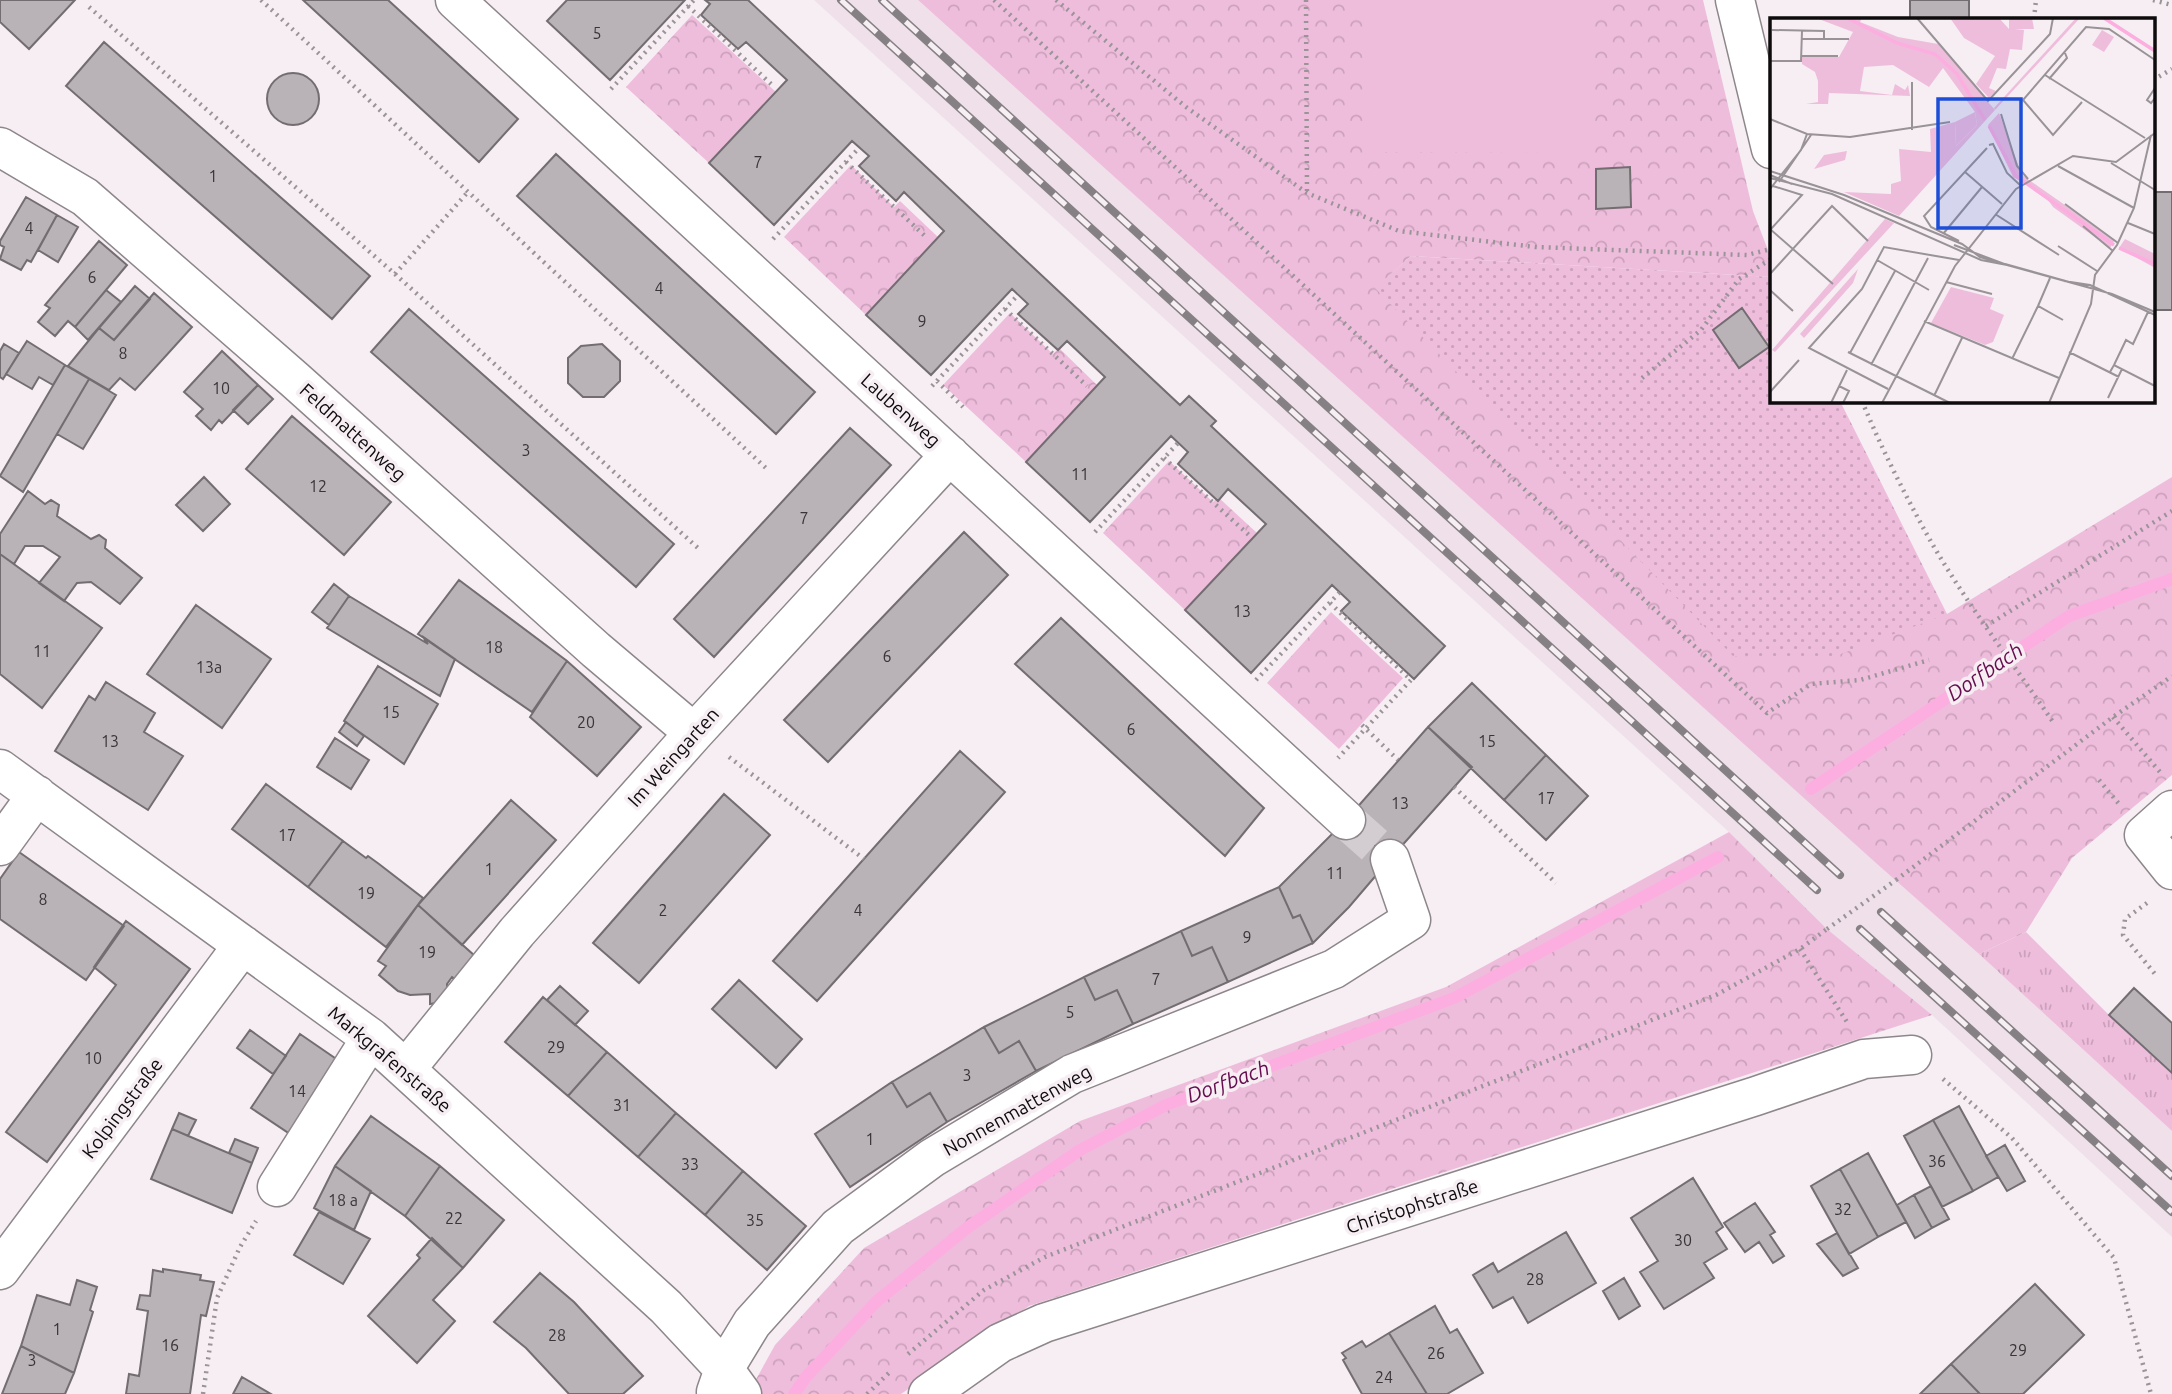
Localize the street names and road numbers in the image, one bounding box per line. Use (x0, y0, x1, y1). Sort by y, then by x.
street label: Laubenweg (857, 369, 945, 451)
street label: Feldmattenweg (295, 379, 411, 485)
street label: Im Weingarten (623, 703, 723, 811)
street label: Markgrafenstraße (324, 1001, 456, 1117)
street label: Kolpingstraße (77, 1054, 167, 1162)
street label: Nonnenmattenweg (939, 1060, 1095, 1160)
street label: Christophstraße (1343, 1174, 1481, 1238)

